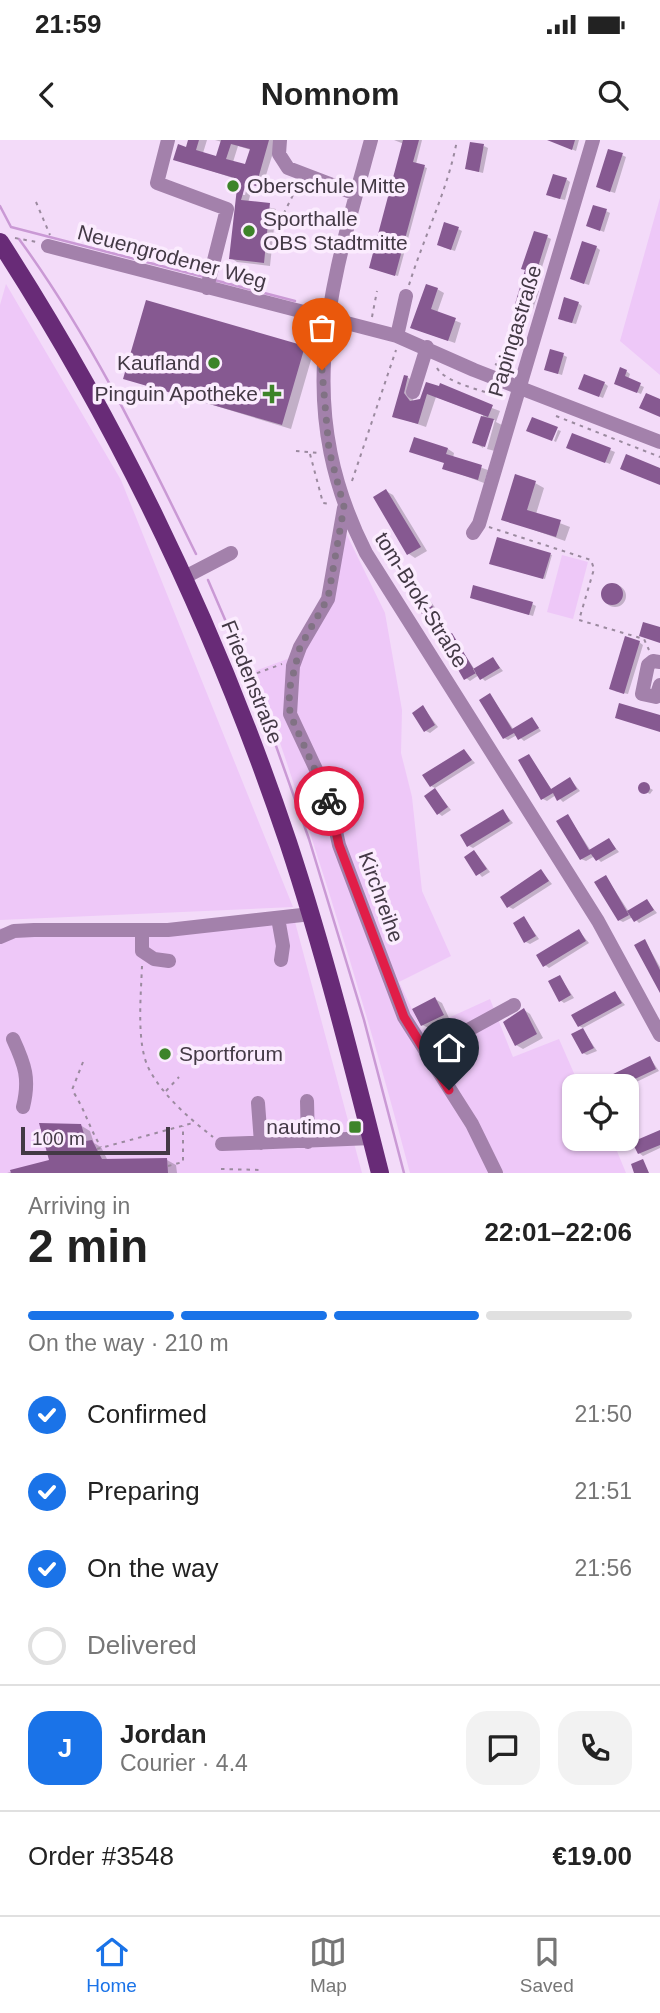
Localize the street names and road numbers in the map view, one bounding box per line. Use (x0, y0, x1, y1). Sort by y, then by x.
street label: Neuengrodener Weg (75, 220, 269, 293)
street label: Papingastraße (484, 262, 545, 400)
street label: tom-Brok-Straße (371, 528, 472, 672)
street label: Friedenstraße (217, 617, 288, 747)
street label: Kirchreihe (354, 848, 408, 945)

